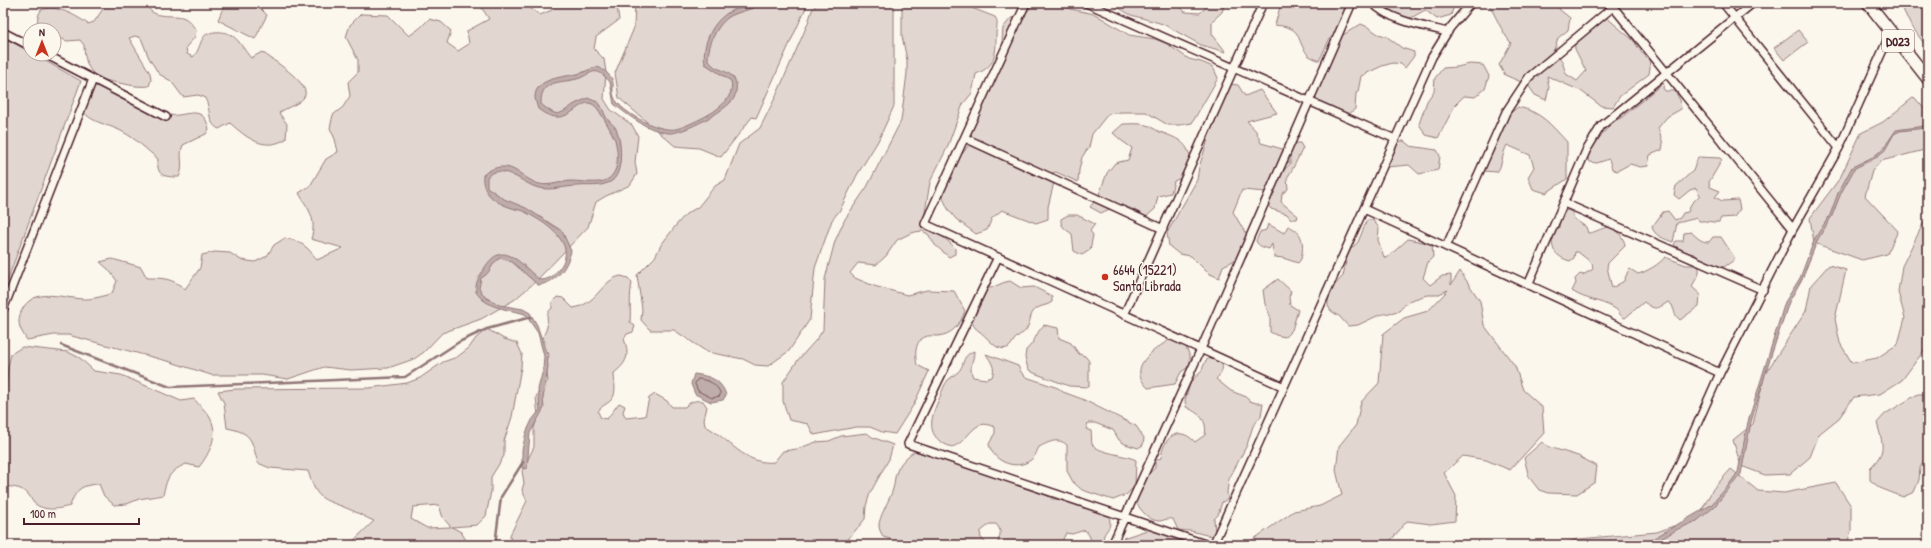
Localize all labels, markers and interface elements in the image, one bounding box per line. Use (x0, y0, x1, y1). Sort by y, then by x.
north arrow (22, 22, 62, 62)
text: N (39, 25, 45, 39)
road number: D023 (1882, 30, 1914, 52)
place label: 6644 (15221) Santa Librada (1113, 260, 1181, 295)
marker: 6644 (15221) Santa Librada (1100, 272, 1110, 282)
scale bar (24, 500, 139, 526)
text: 100 m (30, 505, 56, 522)

